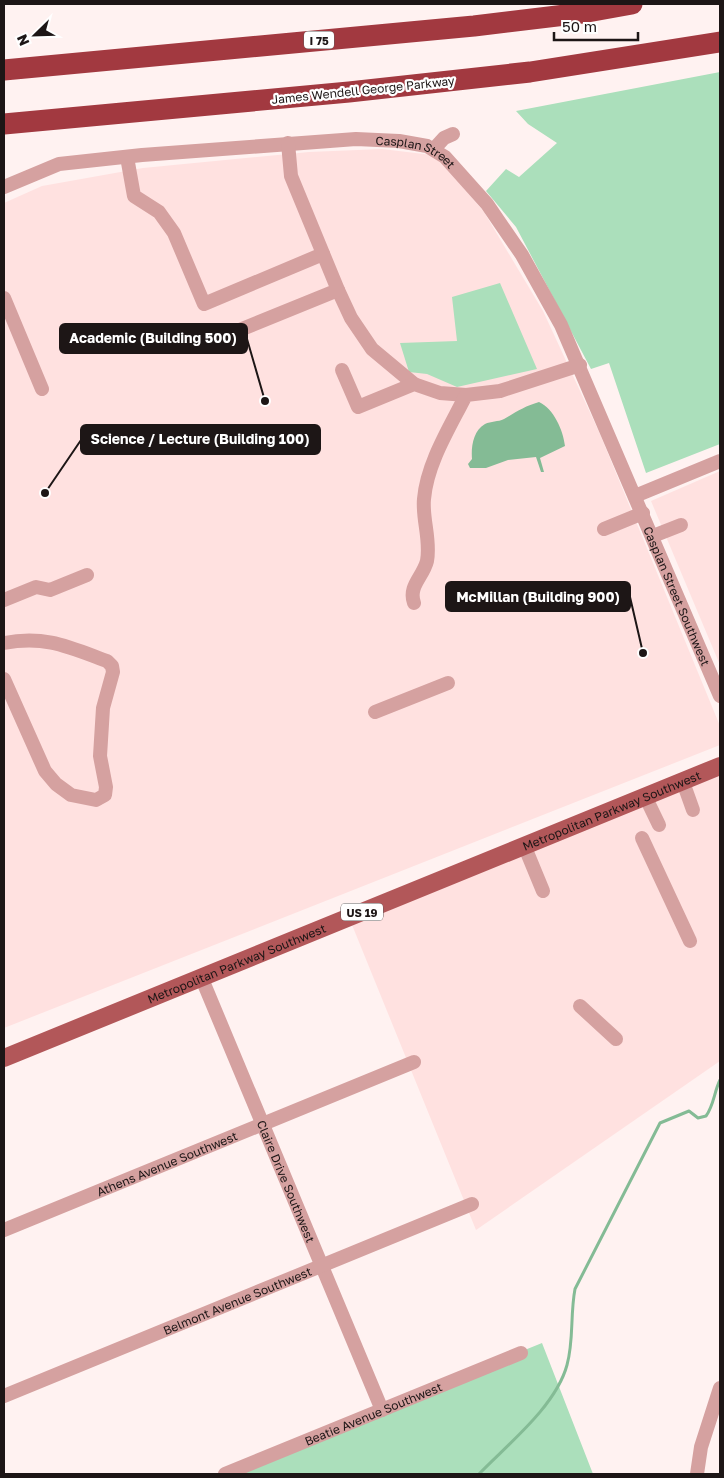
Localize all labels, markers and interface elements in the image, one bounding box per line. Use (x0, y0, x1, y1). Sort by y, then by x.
north arrow (10, 10, 60, 60)
scale bar (554, 10, 638, 42)
text: 50 m (562, 17, 597, 35)
text: N (13, 32, 32, 48)
road number: I 75 (304, 32, 334, 48)
street label: James Wendell George Parkway (271, 73, 456, 107)
street label: Casplan Street (375, 132, 459, 171)
callout: Academic (Building 500) (60, 324, 247, 353)
text: Academic (Building 500) (69, 329, 237, 346)
callout: Science / Lecture (Building 100) (81, 425, 320, 454)
text: Science / Lecture (Building 100) (91, 430, 310, 447)
street label: Casplan Street Southwest (641, 524, 714, 668)
callout: McMillan (Building 900) (446, 582, 630, 611)
text: McMillan (Building 900) (456, 588, 620, 605)
street label: Metropolitan Parkway Southwest (520, 767, 703, 853)
road number: US 19 (341, 904, 383, 920)
street label: Metropolitan Parkway Southwest (145, 920, 328, 1006)
street label: Claire Drive Southwest (254, 1118, 319, 1245)
street label: Athens Avenue Southwest (94, 1128, 240, 1199)
street label: Belmont Avenue Southwest (161, 1263, 314, 1338)
street label: Beatie Avenue Southwest (302, 1379, 444, 1448)

